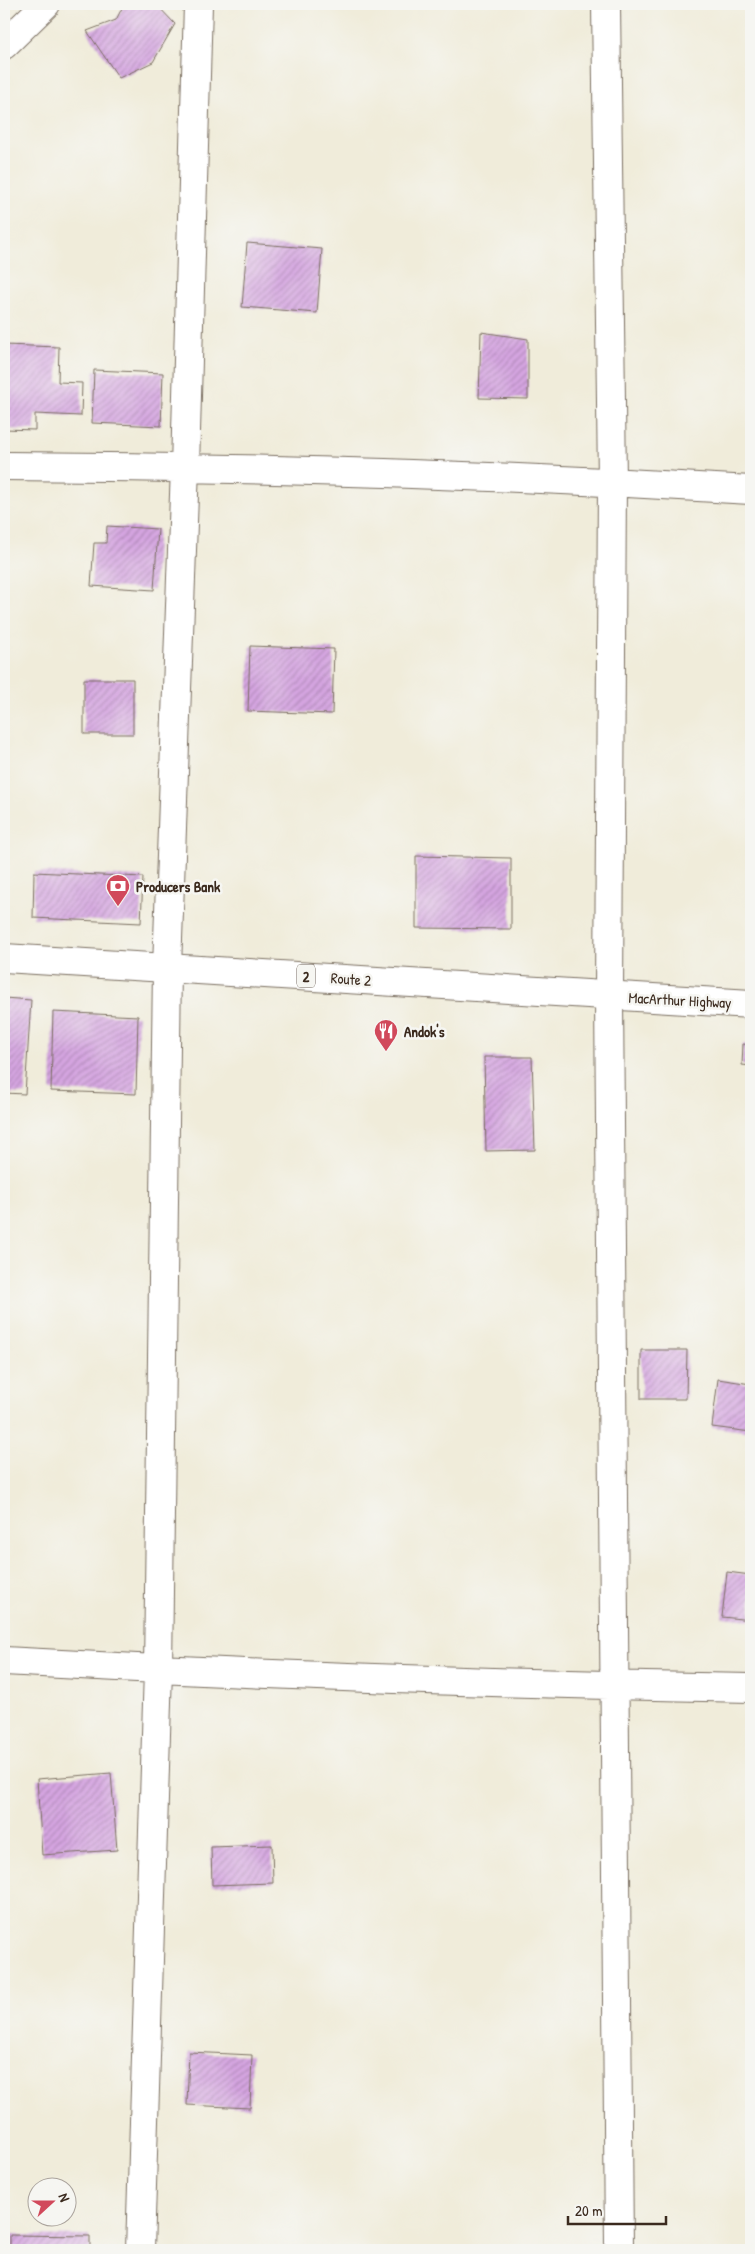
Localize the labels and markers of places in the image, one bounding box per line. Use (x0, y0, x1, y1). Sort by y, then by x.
bank icon: Producers Bank (105, 873, 131, 907)
place label: Producers Bank (136, 876, 221, 897)
restaurant icon: Andok's (373, 1018, 399, 1052)
place label: Andok's (404, 1021, 445, 1042)

